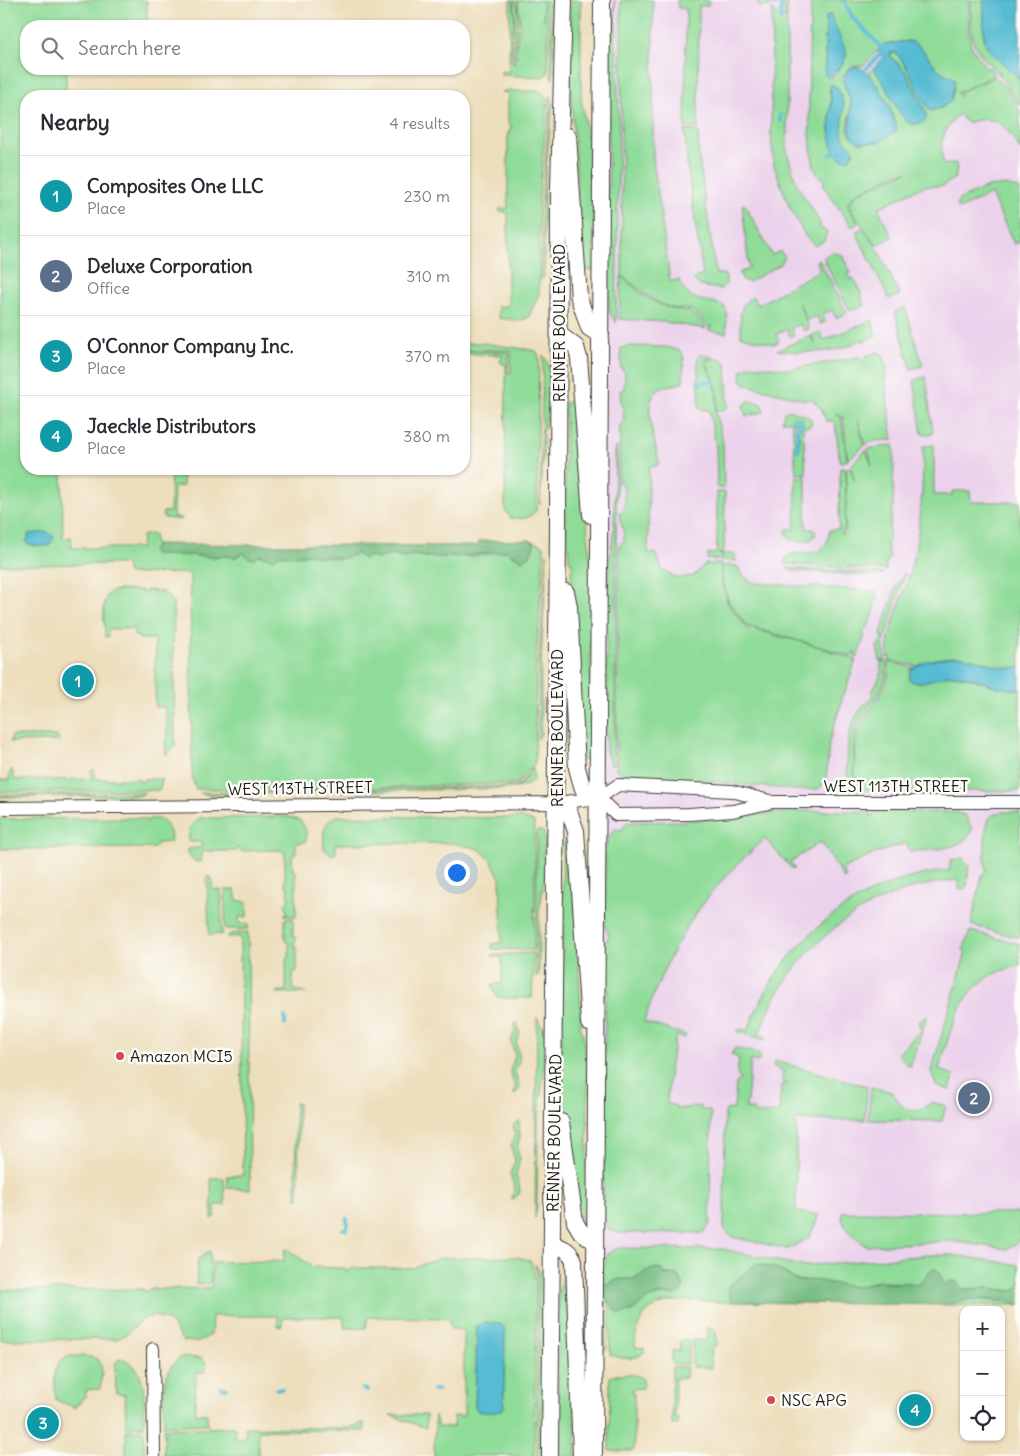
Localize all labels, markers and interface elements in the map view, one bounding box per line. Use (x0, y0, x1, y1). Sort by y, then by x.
search box (20, 20, 470, 75)
icon: search (38, 34, 66, 62)
text: Search here (78, 36, 181, 60)
text: Nearby (40, 109, 110, 136)
text: 4 results (389, 113, 450, 133)
text: Composites One LLC (87, 174, 264, 198)
text: 1 (53, 186, 59, 206)
text: 230 m (404, 186, 450, 206)
text: Place (87, 198, 126, 218)
street label: RENNER BOULEVARD (549, 244, 569, 402)
text: Deluxe Corporation (87, 254, 253, 278)
text: 2 (52, 266, 60, 286)
text: 310 m (406, 266, 450, 286)
text: Office (87, 278, 130, 298)
text: O'Connor Company Inc. (87, 334, 294, 358)
text: 3 (51, 346, 61, 366)
text: 370 m (405, 346, 450, 366)
text: Place (87, 358, 126, 378)
text: Jaeckle Distributors (87, 414, 256, 438)
text: 4 (51, 426, 61, 446)
text: 380 m (403, 426, 450, 446)
text: Place (87, 438, 126, 458)
street label: RENNER BOULEVARD (547, 649, 567, 807)
pin: 1 (62, 662, 94, 700)
street label: WEST 113TH STREET (824, 776, 968, 796)
street label: WEST 113TH STREET (227, 777, 373, 799)
your location (444, 860, 470, 886)
place label: Amazon MCI5 (130, 1046, 233, 1066)
marker: Amazon MCI5 (114, 1050, 126, 1062)
street label: RENNER BOULEVARD (543, 1054, 565, 1212)
pin: 2 (958, 1079, 990, 1117)
map controls (960, 1306, 1005, 1441)
button: + (960, 1306, 1005, 1351)
button: − (960, 1351, 1005, 1396)
place label: NSC APG (781, 1390, 847, 1410)
pin: 4 (899, 1391, 931, 1429)
marker: NSC APG (765, 1394, 777, 1406)
button: locate (960, 1396, 1005, 1441)
pin: 3 (27, 1404, 59, 1442)

